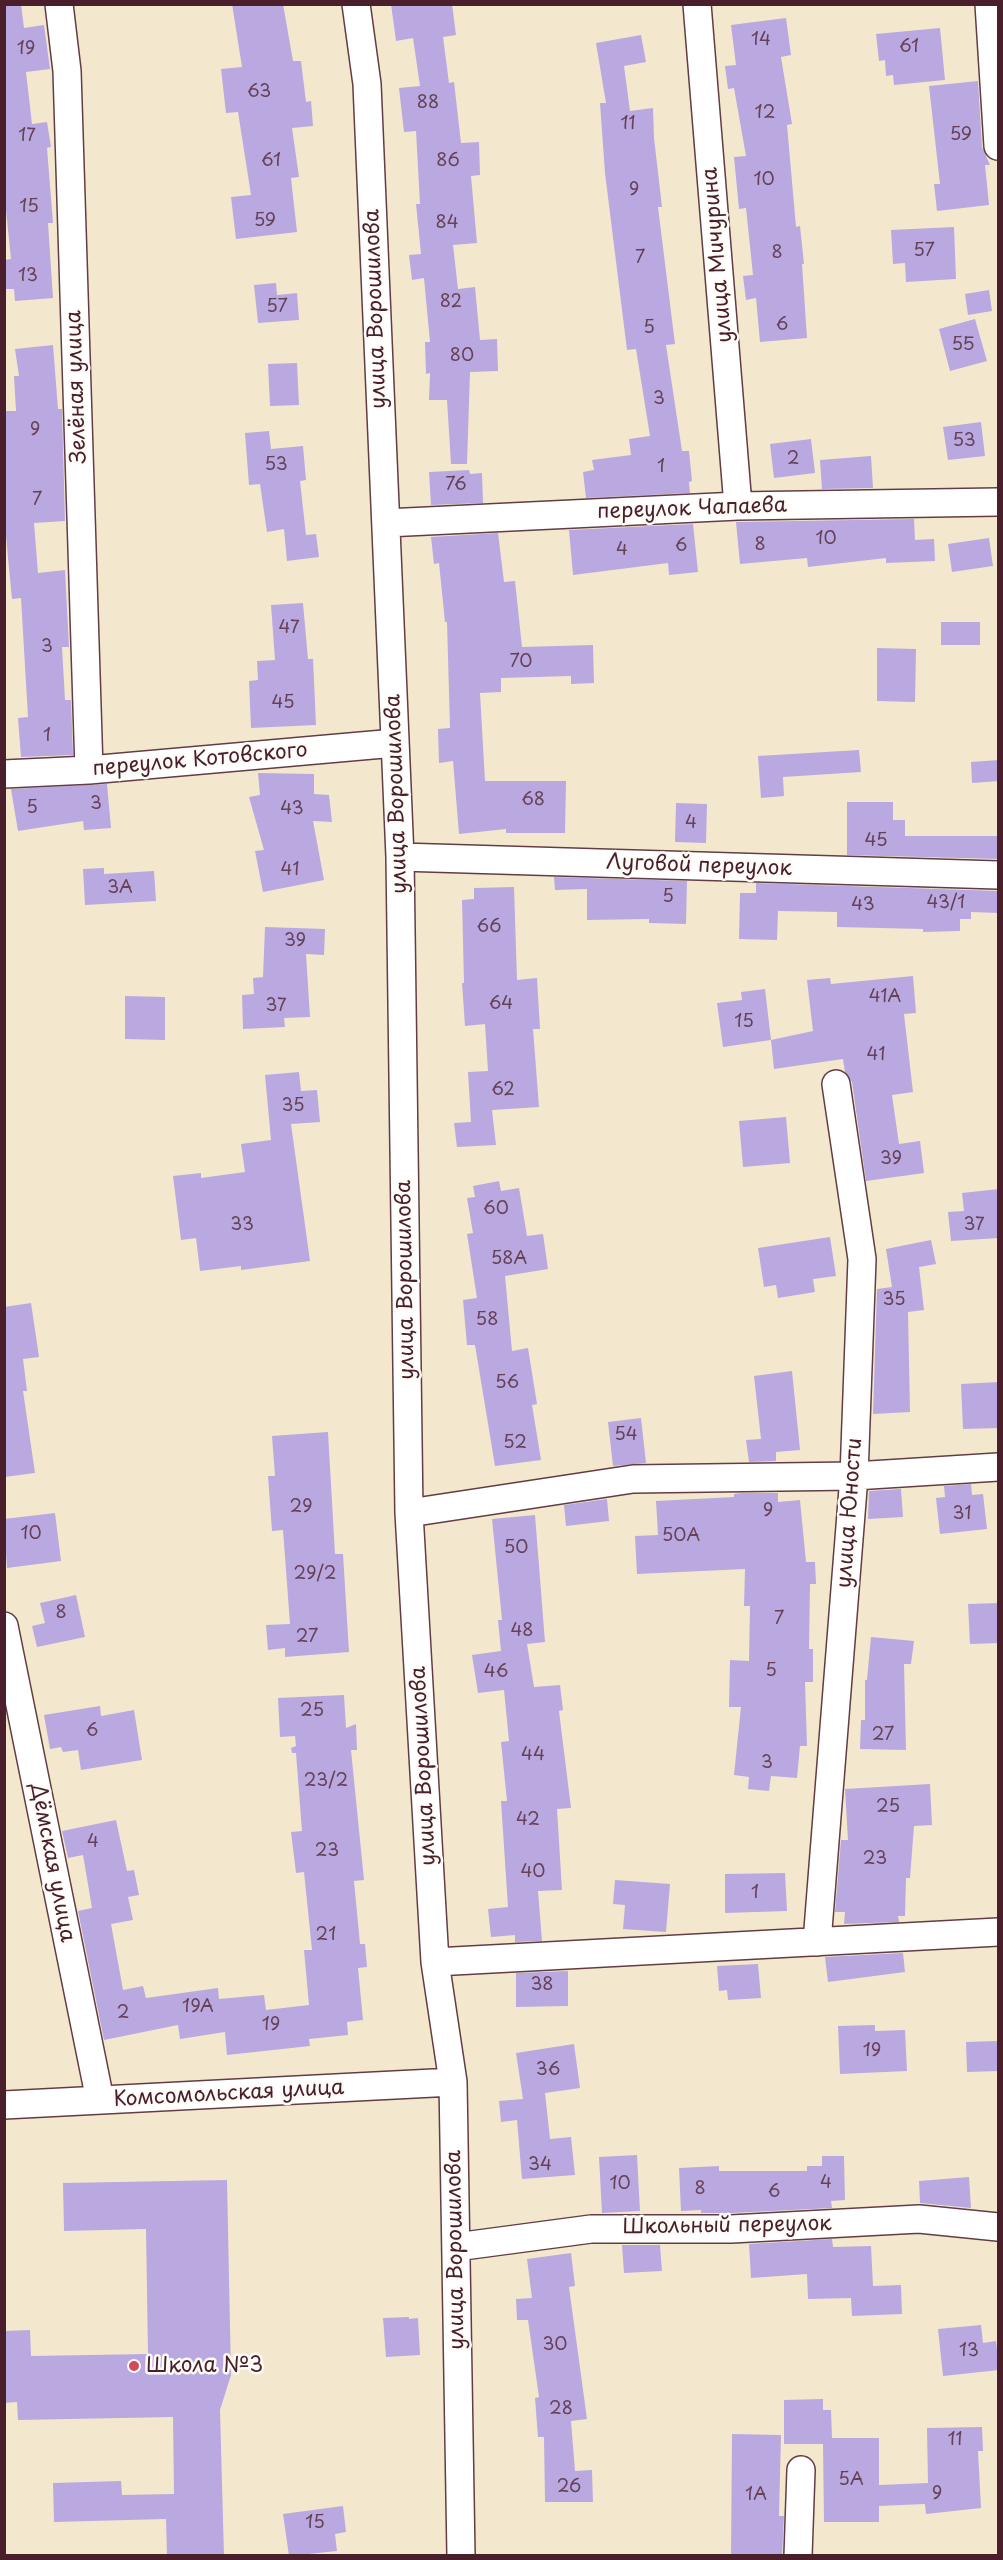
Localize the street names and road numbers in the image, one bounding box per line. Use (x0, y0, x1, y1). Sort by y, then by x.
street label: улица Мичурина (698, 166, 738, 344)
street label: улица Ворошилова (360, 209, 392, 409)
street label: Зелёная улица (62, 310, 92, 464)
street label: переулок Чапаева (597, 493, 787, 525)
street label: улица Ворошилова (381, 694, 413, 894)
street label: переулок Котовского (91, 738, 309, 782)
street label: Луговой переулок (606, 850, 792, 882)
street label: улица Ворошилова (392, 1180, 420, 1380)
street label: улица Юности (832, 1437, 868, 1589)
street label: улица Ворошилова (406, 1665, 442, 1867)
street label: Дёмская улица (24, 1782, 80, 1944)
street label: Комсомольская улица (113, 2075, 345, 2113)
street label: улица Ворошилова (442, 2150, 470, 2350)
street label: Школьный переулок (622, 2212, 832, 2240)

